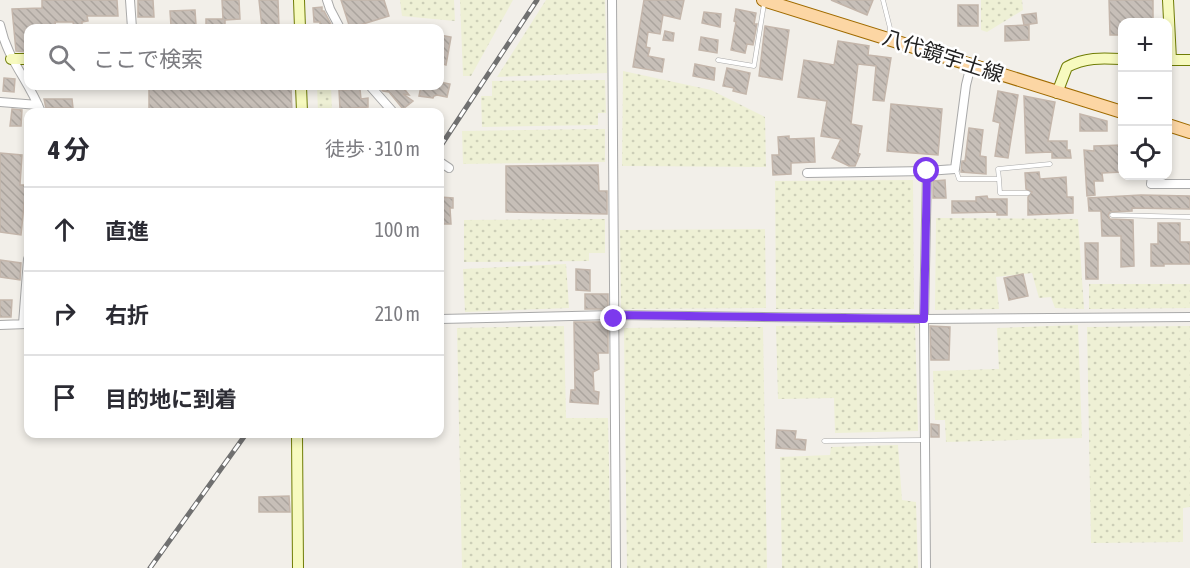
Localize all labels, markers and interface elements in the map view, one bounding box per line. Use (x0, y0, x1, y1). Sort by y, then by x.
map controls (1118, 18, 1172, 180)
button: + (1118, 18, 1172, 72)
search box (24, 24, 444, 90)
street label: 八代鏡宇土線 (880, 24, 1007, 86)
icon: search (45, 41, 78, 74)
text: ここで検索 (93, 46, 203, 72)
button: − (1118, 72, 1172, 126)
button: locate (1118, 126, 1172, 180)
text: 4 分 (48, 135, 90, 165)
text: 徒歩 · 310 m (325, 137, 420, 160)
route start (913, 157, 939, 183)
icon: ahead (48, 213, 81, 246)
text: 直進 (105, 218, 149, 244)
text: 100 m (375, 218, 420, 241)
icon: right (48, 297, 81, 330)
text: 右折 (105, 302, 149, 328)
text: 210 m (375, 302, 420, 325)
route end (600, 305, 626, 331)
icon: arrive (48, 381, 81, 414)
text: 目的地に到着 (105, 386, 237, 412)

